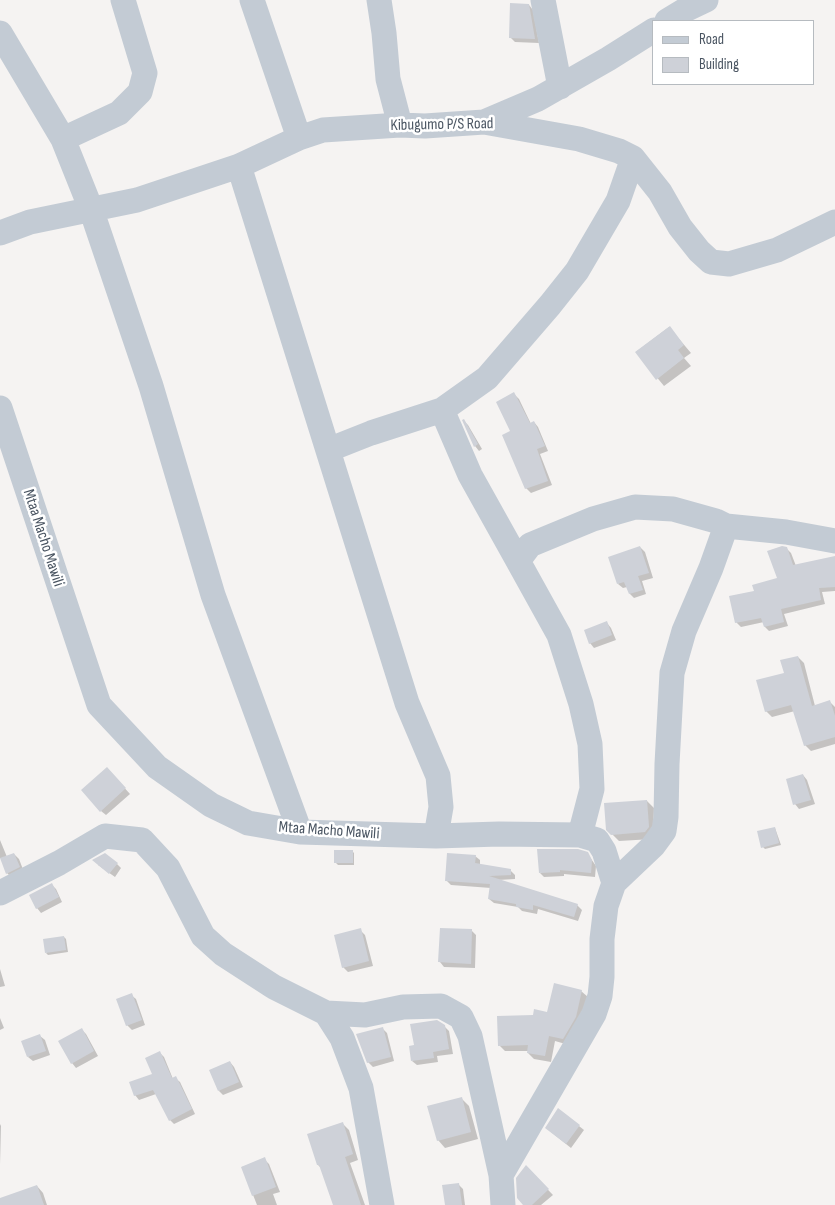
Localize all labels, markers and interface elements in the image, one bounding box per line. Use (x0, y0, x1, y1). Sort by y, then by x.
legend (652, 20, 815, 85)
text: Road (699, 30, 724, 49)
text: Building (699, 55, 739, 74)
street label: Kibugumo P/S Road (390, 115, 494, 135)
street label: Mtaa Macho Mawili (18, 487, 68, 589)
street label: Mtaa Macho Mawili (278, 818, 380, 844)

